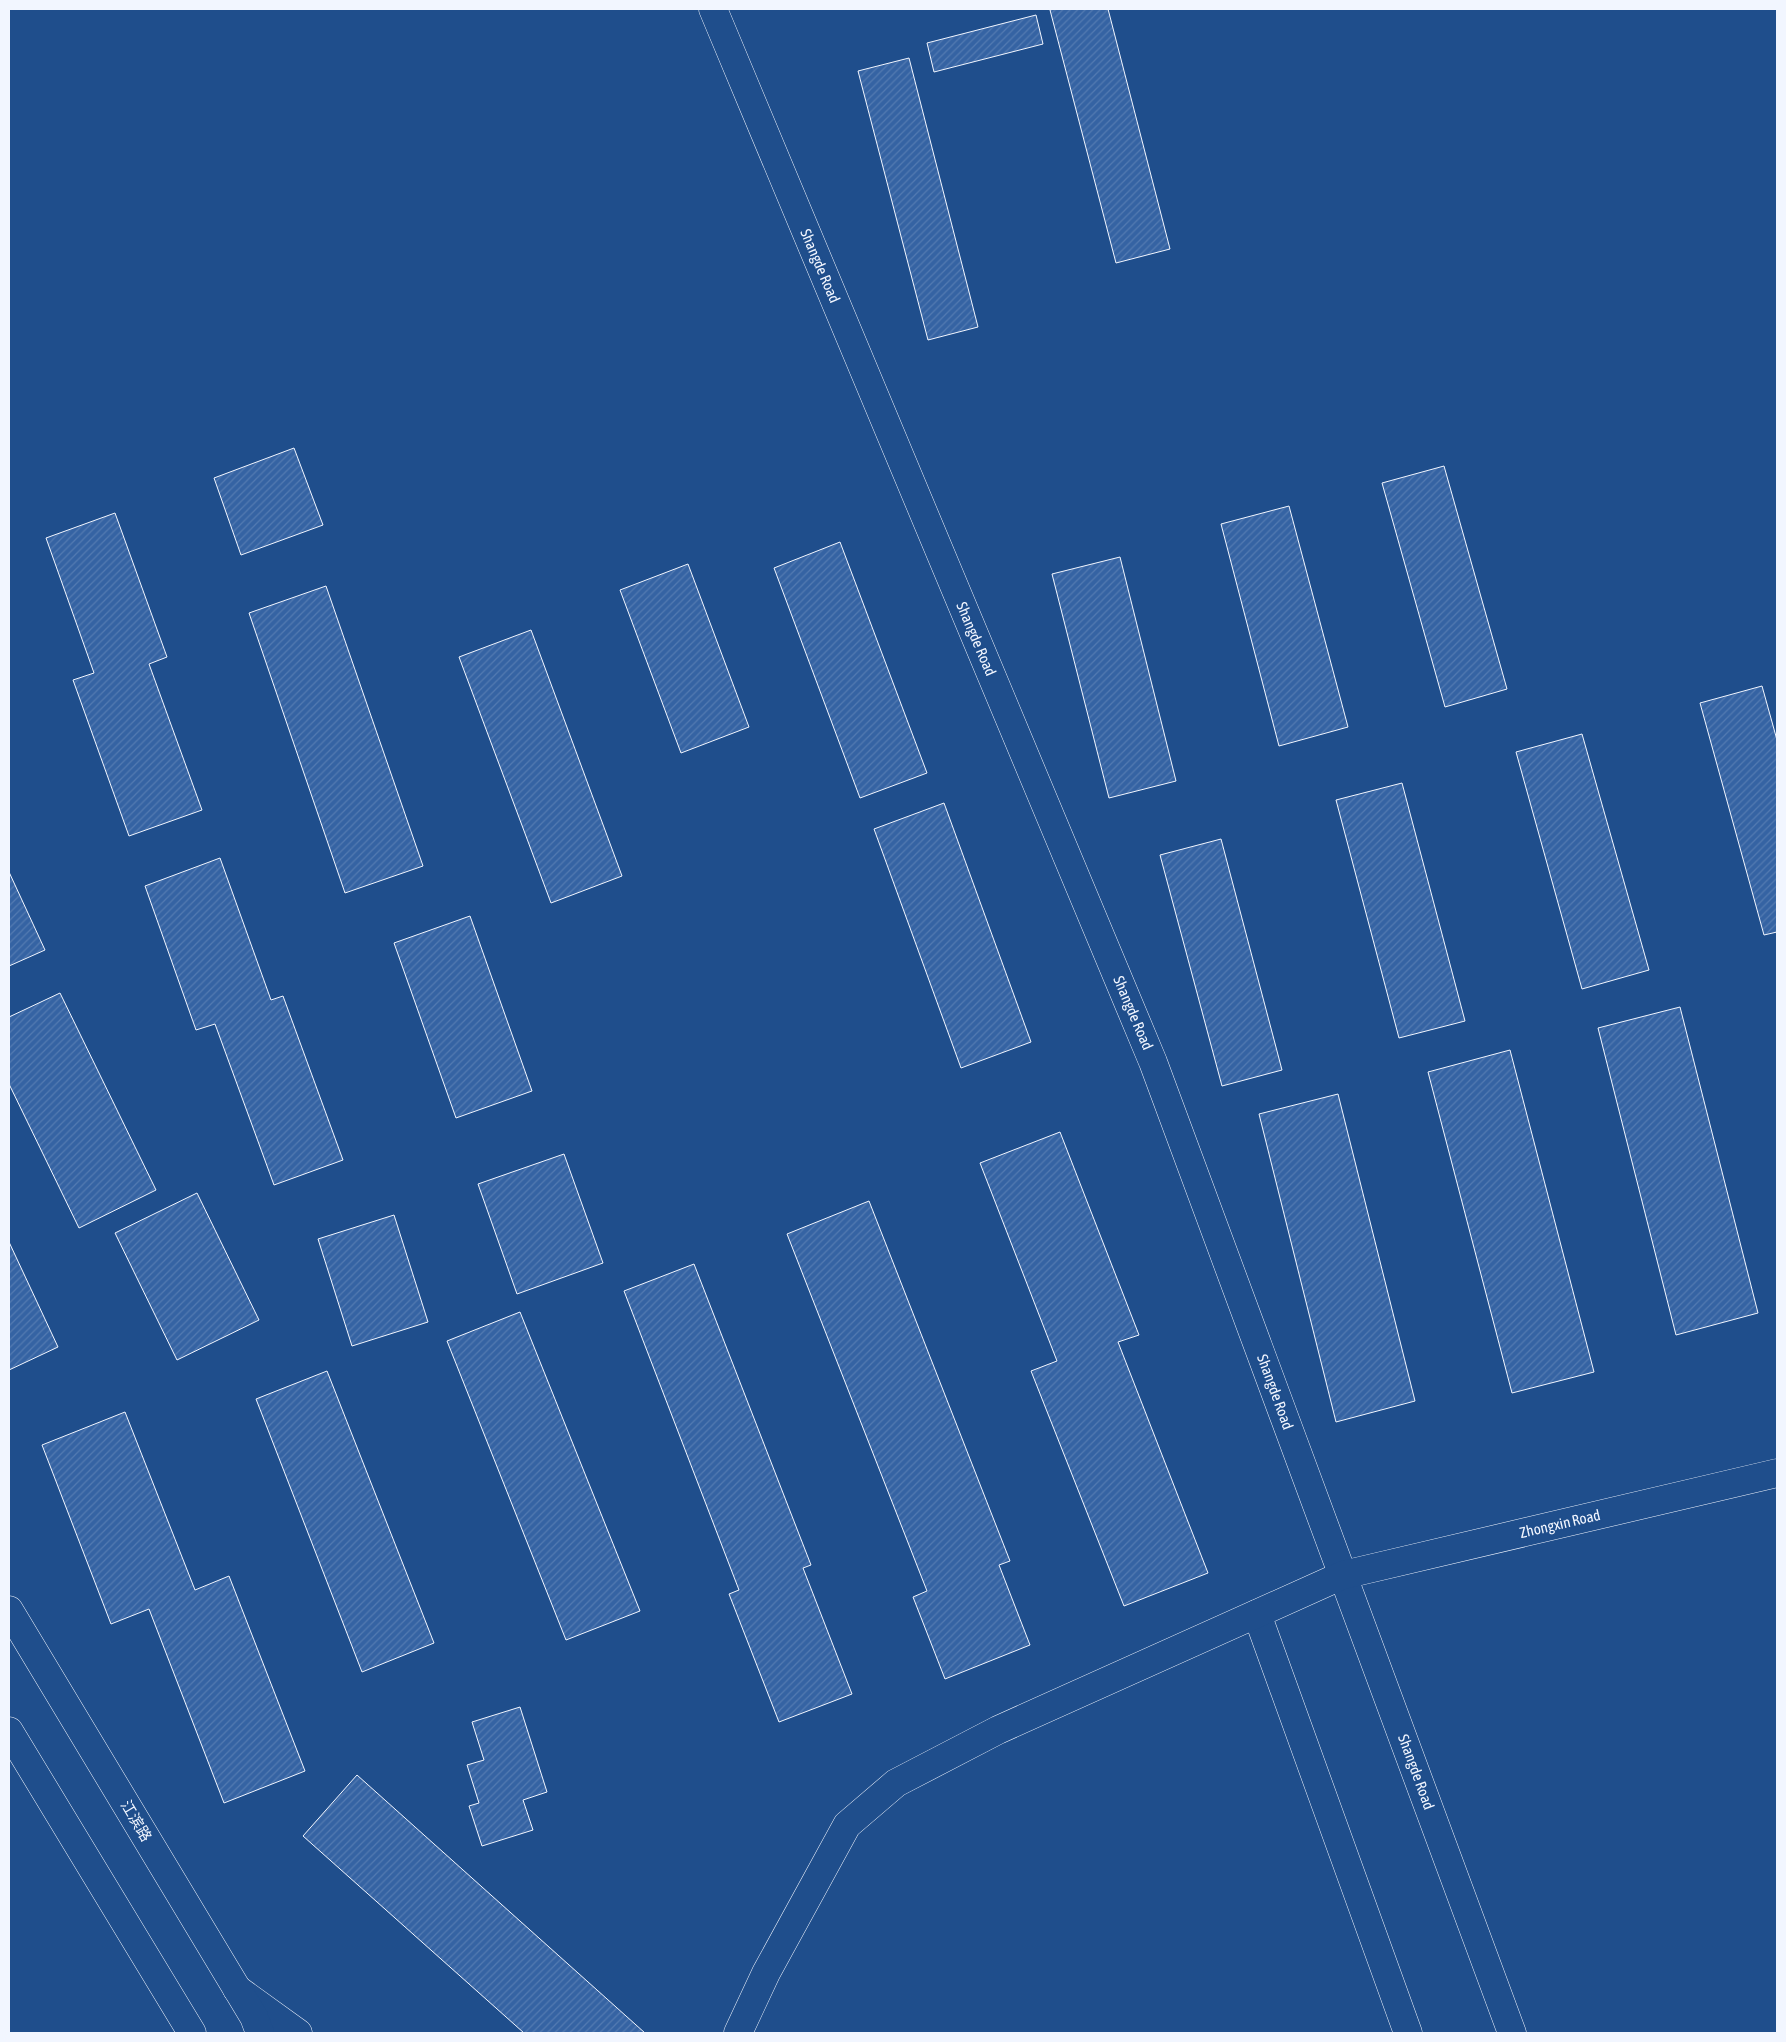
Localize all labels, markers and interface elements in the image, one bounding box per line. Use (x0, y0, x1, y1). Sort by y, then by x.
street label: Shangde Road (797, 226, 844, 305)
street label: Shangde Road (953, 599, 1000, 678)
street label: Shangde Road (1110, 973, 1157, 1052)
street label: Shangde Road (1254, 1352, 1297, 1432)
street label: Zhongxin Road (1518, 1506, 1602, 1541)
street label: Shangde Road (1395, 1732, 1438, 1812)
street label: 江滨路 (118, 1797, 155, 1844)

